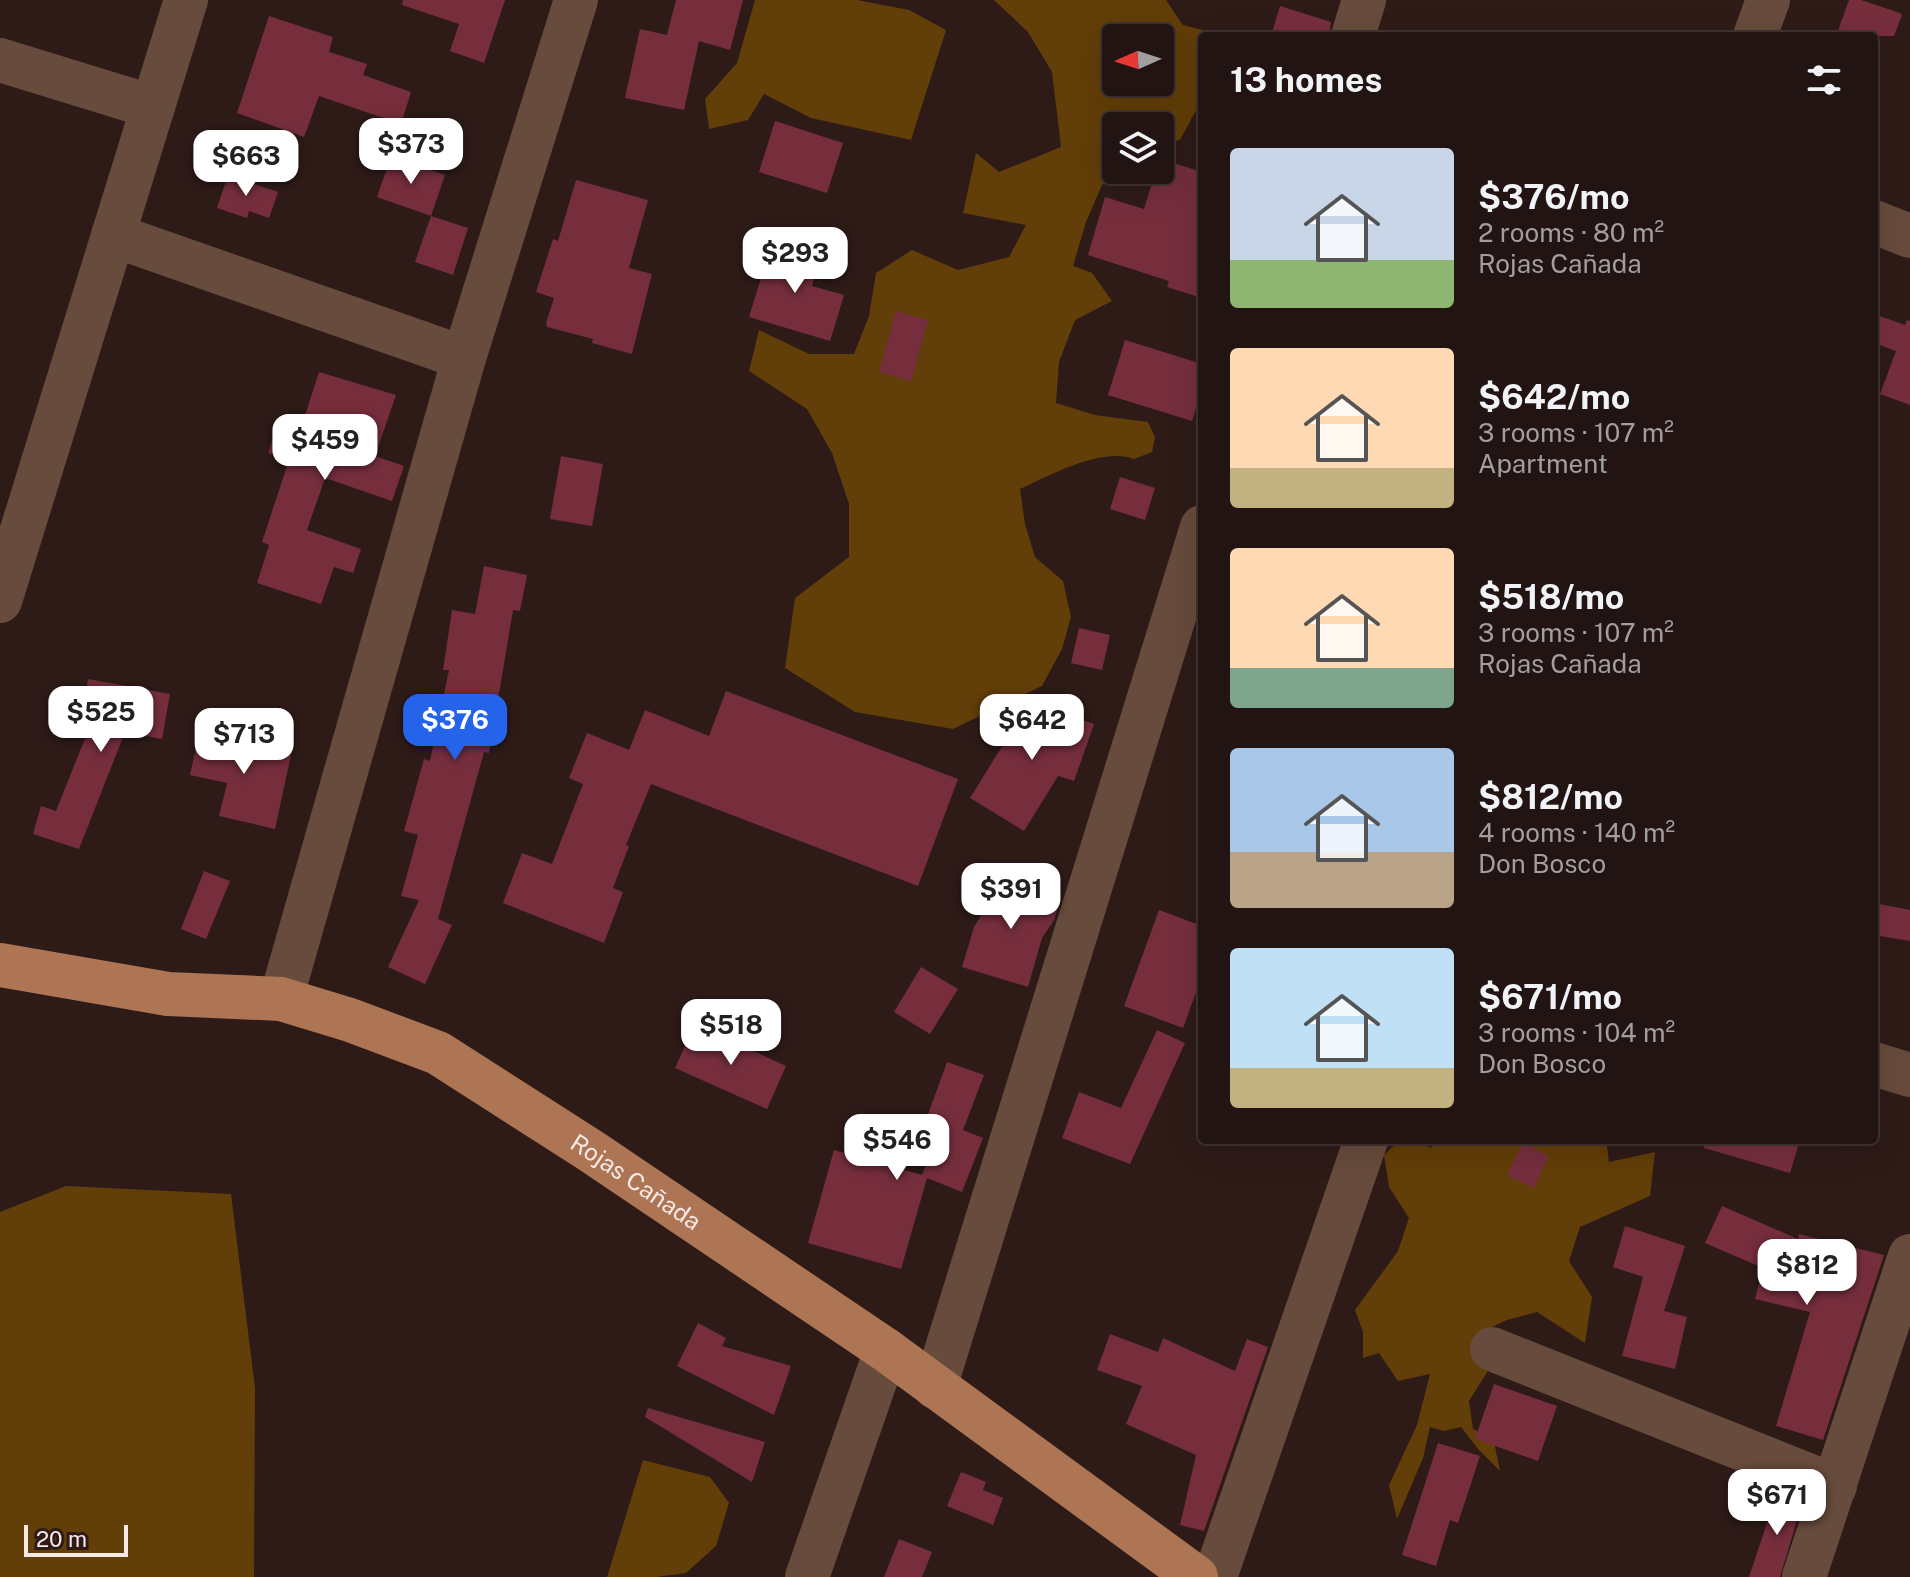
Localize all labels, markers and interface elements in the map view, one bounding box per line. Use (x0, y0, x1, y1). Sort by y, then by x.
north arrow (1102, 24, 1174, 96)
map controls (1102, 24, 1174, 184)
icon: filters (1802, 58, 1846, 102)
text: 13 homes (1230, 60, 1382, 100)
button: layers (1102, 112, 1174, 184)
pin: $373 (364, 118, 458, 186)
text: $373 (377, 128, 445, 159)
pin: $663 (199, 130, 293, 198)
text: $663 (211, 140, 281, 171)
text: $376/mo (1478, 177, 1630, 217)
icon: home (1294, 180, 1390, 276)
text: 2 rooms · 80 m² (1478, 217, 1664, 248)
pin: $293 (748, 227, 842, 295)
text: $293 (761, 237, 829, 268)
text: Rojas Cañada (1478, 248, 1642, 279)
text: $642/mo (1478, 377, 1630, 417)
icon: home (1294, 380, 1390, 476)
pin: $459 (278, 414, 372, 482)
text: 3 rooms · 107 m² (1478, 417, 1674, 448)
text: $459 (290, 424, 360, 455)
text: Apartment (1478, 448, 1608, 479)
text: $518/mo (1478, 577, 1624, 617)
icon: home (1294, 580, 1390, 676)
text: 3 rooms · 107 m² (1478, 617, 1674, 648)
text: Rojas Cañada (1478, 648, 1642, 679)
pin: $525 (54, 686, 148, 754)
pin: $376 (408, 694, 502, 762)
pin: $642 (985, 694, 1079, 762)
text: $525 (66, 696, 136, 727)
text: $376 (421, 704, 489, 735)
text: $642 (998, 704, 1066, 735)
pin: $713 (197, 708, 291, 776)
text: $713 (213, 718, 275, 749)
text: $812/mo (1478, 777, 1623, 817)
icon: home (1294, 780, 1390, 876)
text: 4 rooms · 140 m² (1478, 817, 1675, 848)
text: Don Bosco (1478, 848, 1606, 879)
pin: $391 (964, 863, 1058, 931)
text: $391 (979, 873, 1043, 904)
text: $671/mo (1478, 977, 1622, 1017)
icon: home (1294, 980, 1390, 1076)
pin: $518 (684, 999, 778, 1067)
text: $518 (699, 1009, 763, 1040)
text: 3 rooms · 104 m² (1478, 1017, 1675, 1048)
text: Don Bosco (1478, 1048, 1606, 1079)
pin: $546 (850, 1114, 944, 1182)
text: $546 (862, 1124, 932, 1155)
street label: Rojas Cañada (566, 1128, 707, 1235)
pin: $812 (1760, 1239, 1854, 1307)
text: $812 (1776, 1249, 1838, 1280)
pin: $671 (1730, 1469, 1824, 1537)
text: $671 (1746, 1479, 1808, 1510)
scale bar (24, 1521, 128, 1557)
text: 20 m (36, 1526, 87, 1552)

